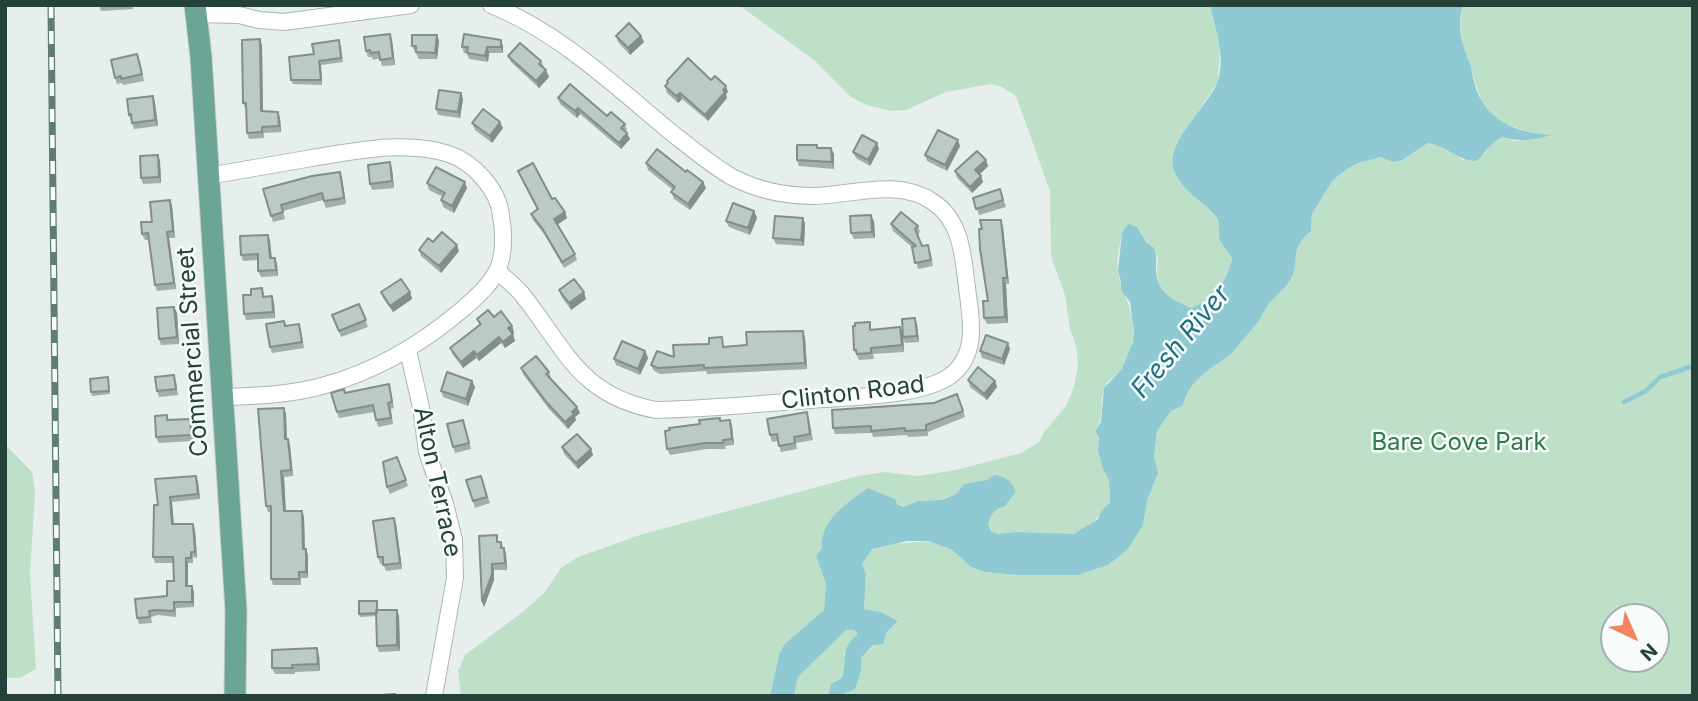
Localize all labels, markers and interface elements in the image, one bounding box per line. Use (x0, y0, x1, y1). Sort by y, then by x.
street label: Commercial Street (171, 246, 215, 458)
water label: Fresh River (1125, 279, 1237, 405)
street label: Clinton Road (780, 370, 926, 416)
street label: Alton Terrace (407, 404, 467, 560)
park label: Bare Cove Park (1371, 429, 1547, 457)
north arrow (1600, 603, 1670, 673)
text: N (1635, 639, 1662, 665)

